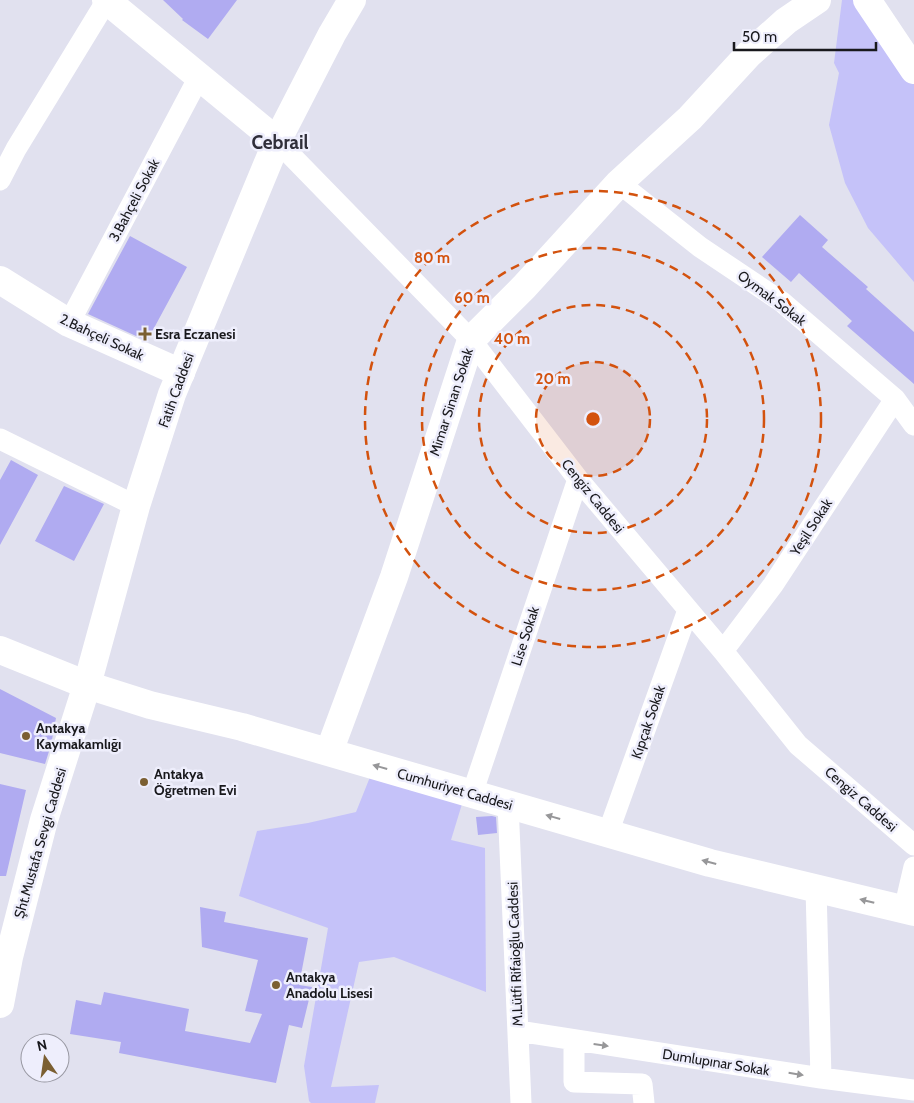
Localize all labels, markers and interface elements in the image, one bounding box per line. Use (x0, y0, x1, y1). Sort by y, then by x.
scale bar (734, 20, 876, 52)
text: 50 m (742, 28, 777, 46)
district label: Cebrail (251, 131, 309, 154)
street label: 3.Bahçeli Sokak (105, 155, 164, 244)
text: 80 m (414, 249, 450, 267)
street label: Oymak Sokak (734, 266, 810, 330)
text: 60 m (454, 289, 490, 307)
street label: 2.Bahçeli Sokak (57, 310, 148, 365)
place label: Esra Eczanesi (155, 325, 236, 343)
marker: Esra Eczanesi (139, 328, 151, 340)
text: 40 m (494, 330, 530, 348)
street label: Mimar Sinan Sokak (425, 345, 477, 458)
street label: Fatih Caddesi (154, 350, 198, 430)
text: 20 m (536, 370, 570, 388)
centre of rings (584, 410, 602, 428)
street label: Cengiz Caddesi (558, 455, 628, 537)
street label: Yeşil Sokak (785, 495, 836, 560)
street label: Lise Sokak (507, 603, 543, 668)
street label: Kıpçak Sokak (627, 682, 669, 761)
place label: Antakya Kaymakamlığı (36, 719, 121, 753)
marker: Antakya Kaymakamlığı (20, 730, 32, 742)
one-way arrow (372, 763, 387, 771)
street label: Cengiz Caddesi (821, 763, 901, 835)
street label: Cumhuriyet Caddesi (395, 764, 515, 814)
place label: Antakya Öğretmen Evi (154, 765, 237, 799)
street label: Şht.Mustafa Sevgi Caddesi (10, 766, 70, 920)
marker: Antakya Öğretmen Evi (138, 776, 150, 788)
one-way arrow (545, 813, 560, 821)
one-way arrow (701, 858, 716, 866)
street label: M.Lütfi Rifaioğlu Caddesi (503, 881, 527, 1027)
one-way arrow (859, 897, 874, 905)
place label: Antakya Anadolu Lisesi (286, 968, 373, 1002)
marker: Antakya Anadolu Lisesi (270, 979, 282, 991)
north arrow (20, 1033, 70, 1083)
text: N (35, 1035, 49, 1055)
one-way arrow (593, 1041, 609, 1049)
street label: Dumlupınar Sokak (661, 1045, 772, 1079)
one-way arrow (788, 1070, 804, 1078)

